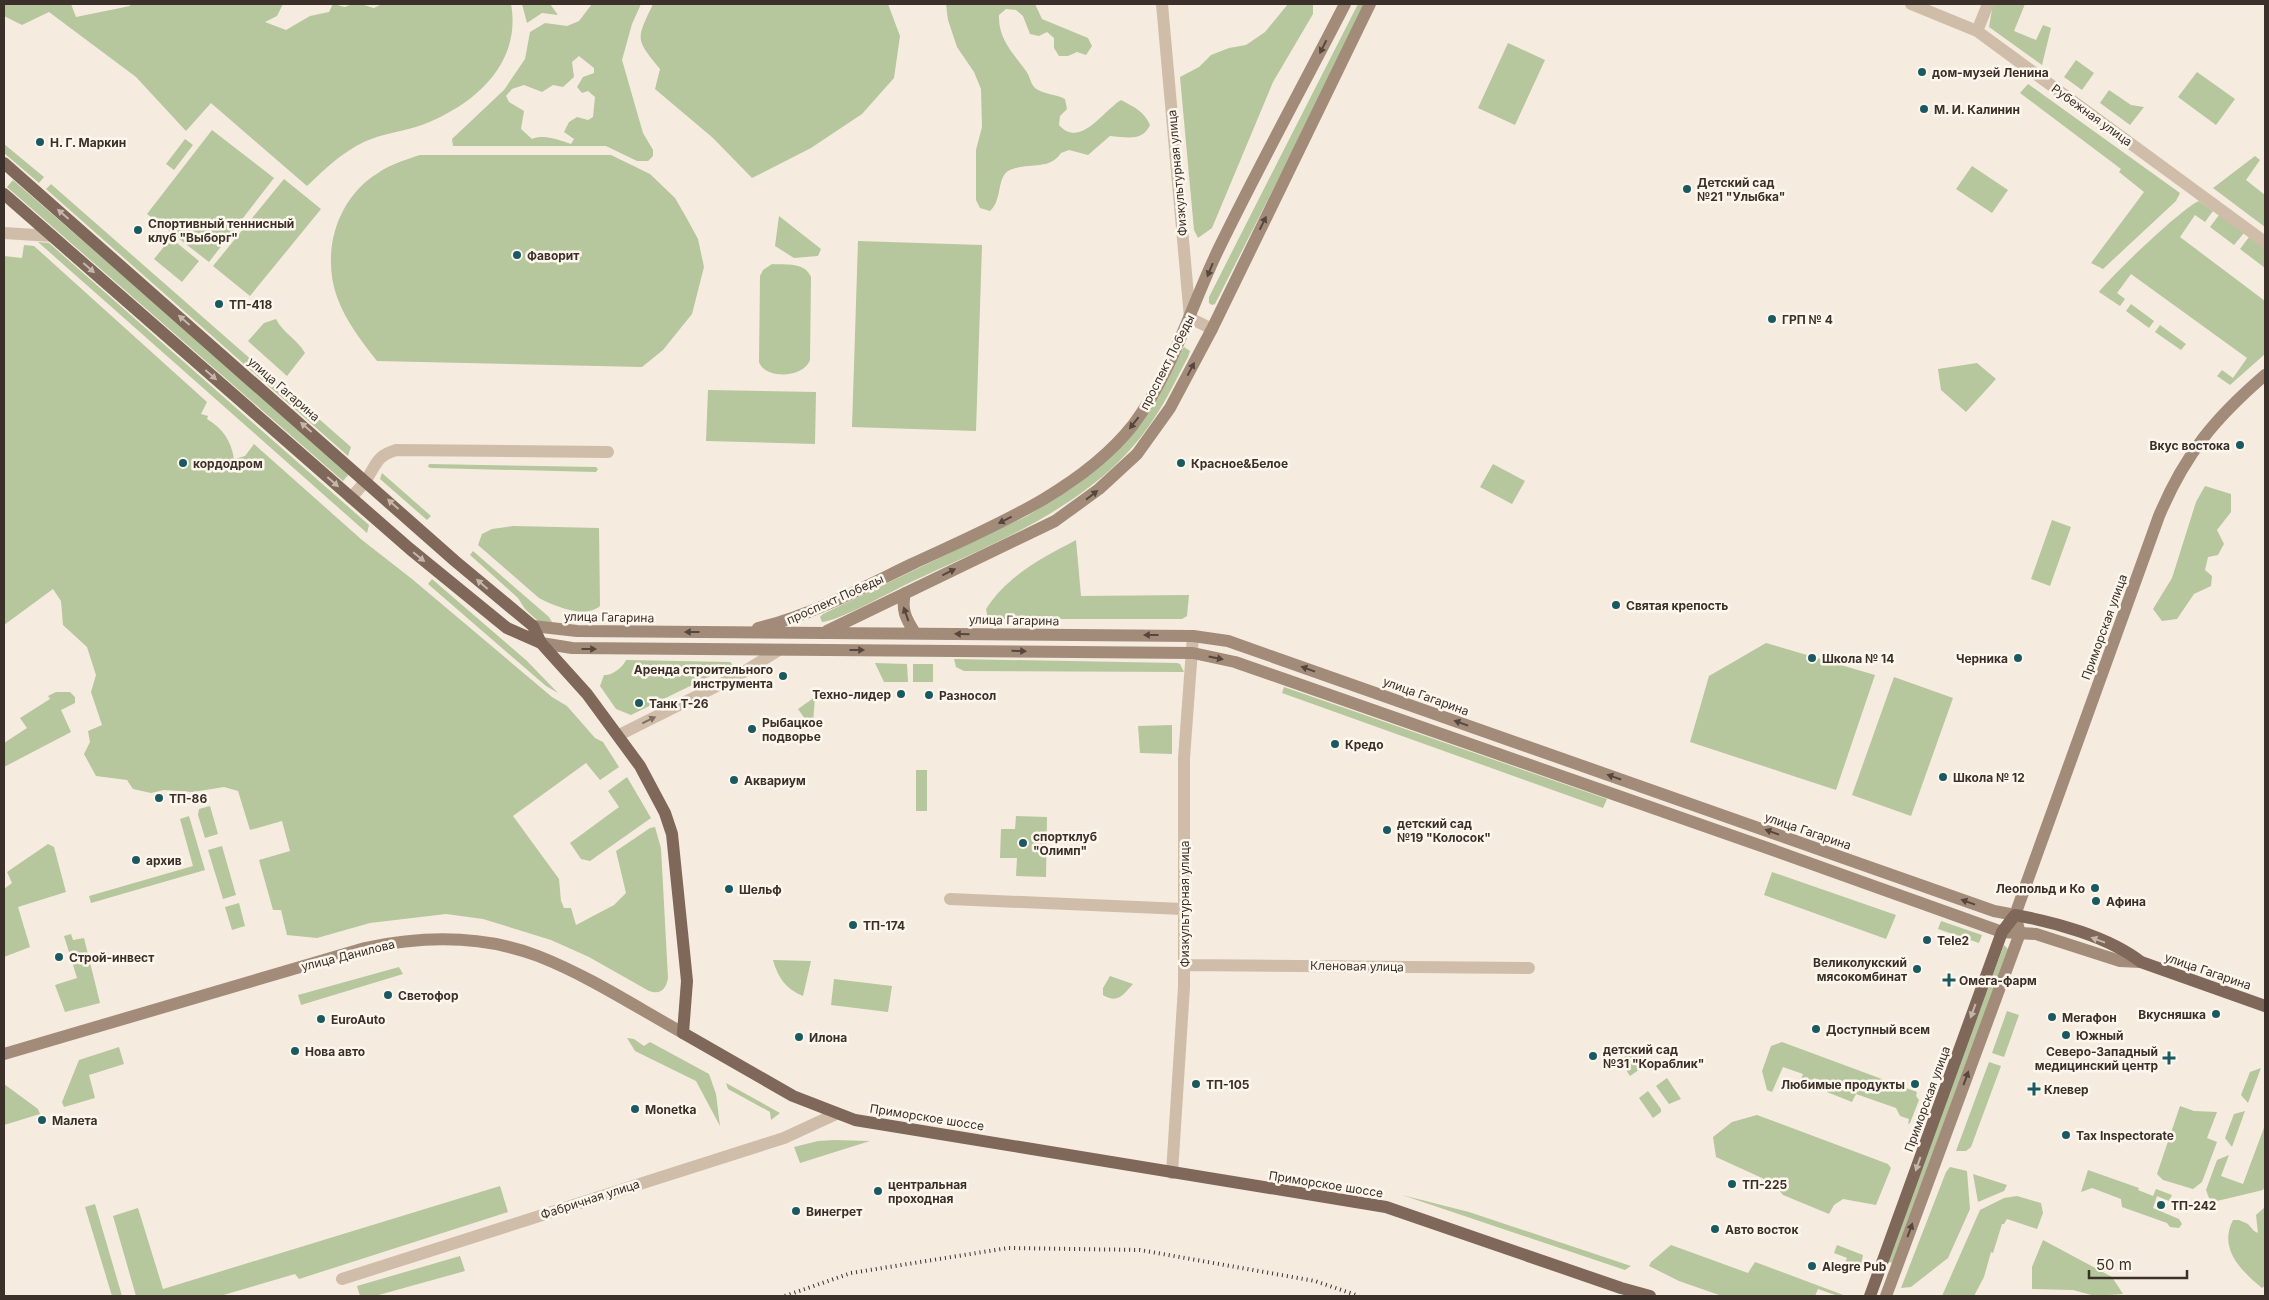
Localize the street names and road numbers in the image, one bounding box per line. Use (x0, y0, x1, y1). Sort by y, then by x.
street label: Рубежная улица (2049, 81, 2135, 149)
street label: Физкультурная улица (1164, 109, 1190, 237)
street label: проспект Победы (1137, 312, 1197, 412)
street label: улица Гагарина (245, 354, 323, 424)
street label: проспект Победы (784, 571, 886, 627)
street label: Приморская улица (2078, 572, 2130, 682)
street label: улица Гагарина (564, 609, 654, 625)
street label: улица Гагарина (969, 612, 1059, 628)
street label: улица Гагарина (1381, 673, 1471, 719)
street label: улица Гагарина (1763, 809, 1853, 853)
street label: Физкультурная улица (1177, 841, 1192, 967)
street label: улица Данилова (300, 936, 396, 974)
street label: улица Гагарина (2163, 949, 2253, 993)
street label: Кленовая улица (1310, 958, 1404, 974)
street label: Приморская улица (1901, 1044, 1953, 1154)
street label: Приморское шоссе (869, 1101, 985, 1133)
street label: Приморское шоссе (1268, 1168, 1384, 1200)
street label: Фабричная улица (539, 1176, 641, 1222)

